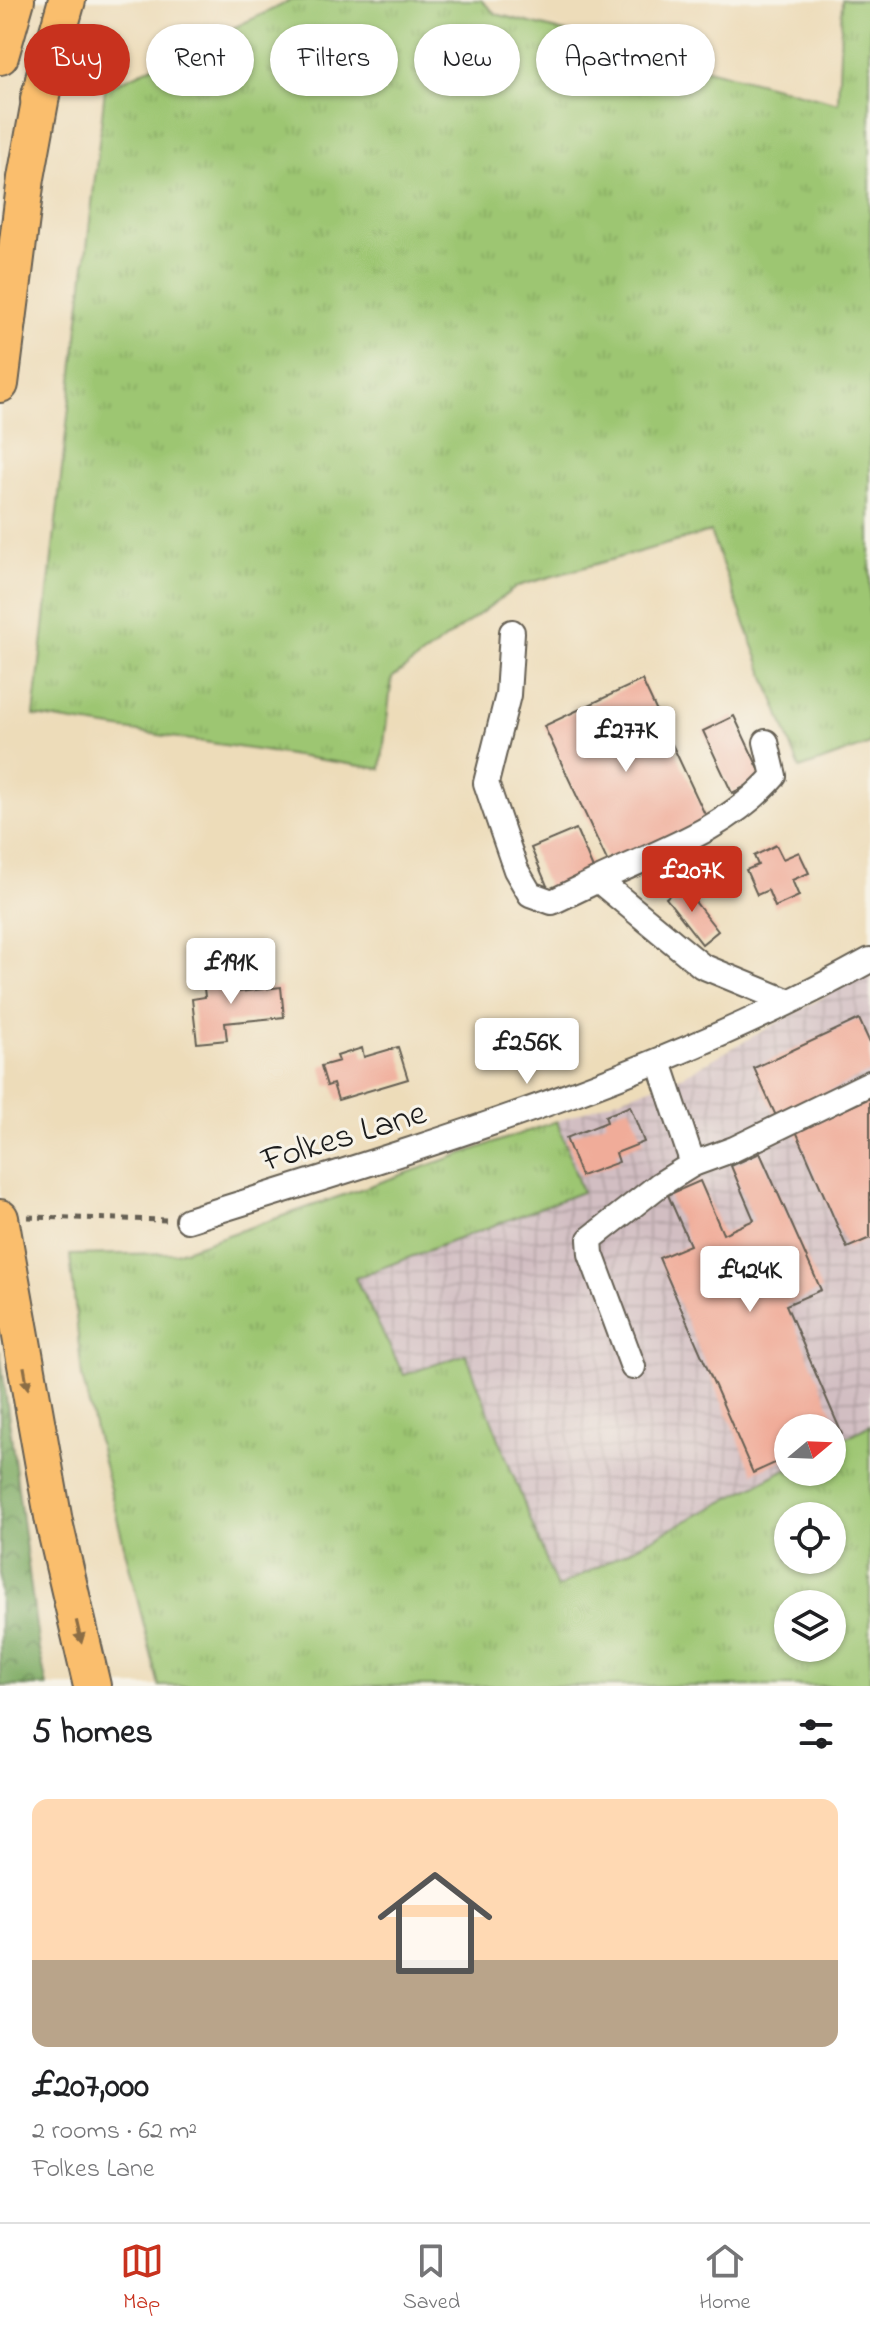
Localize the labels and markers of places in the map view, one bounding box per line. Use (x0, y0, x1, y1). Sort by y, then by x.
pin: £277K (570, 706, 682, 774)
pin: £207K (636, 846, 748, 914)
pin: £191K (175, 938, 287, 1006)
pin: £256K (471, 1018, 583, 1086)
pin: £424K (694, 1246, 806, 1314)

